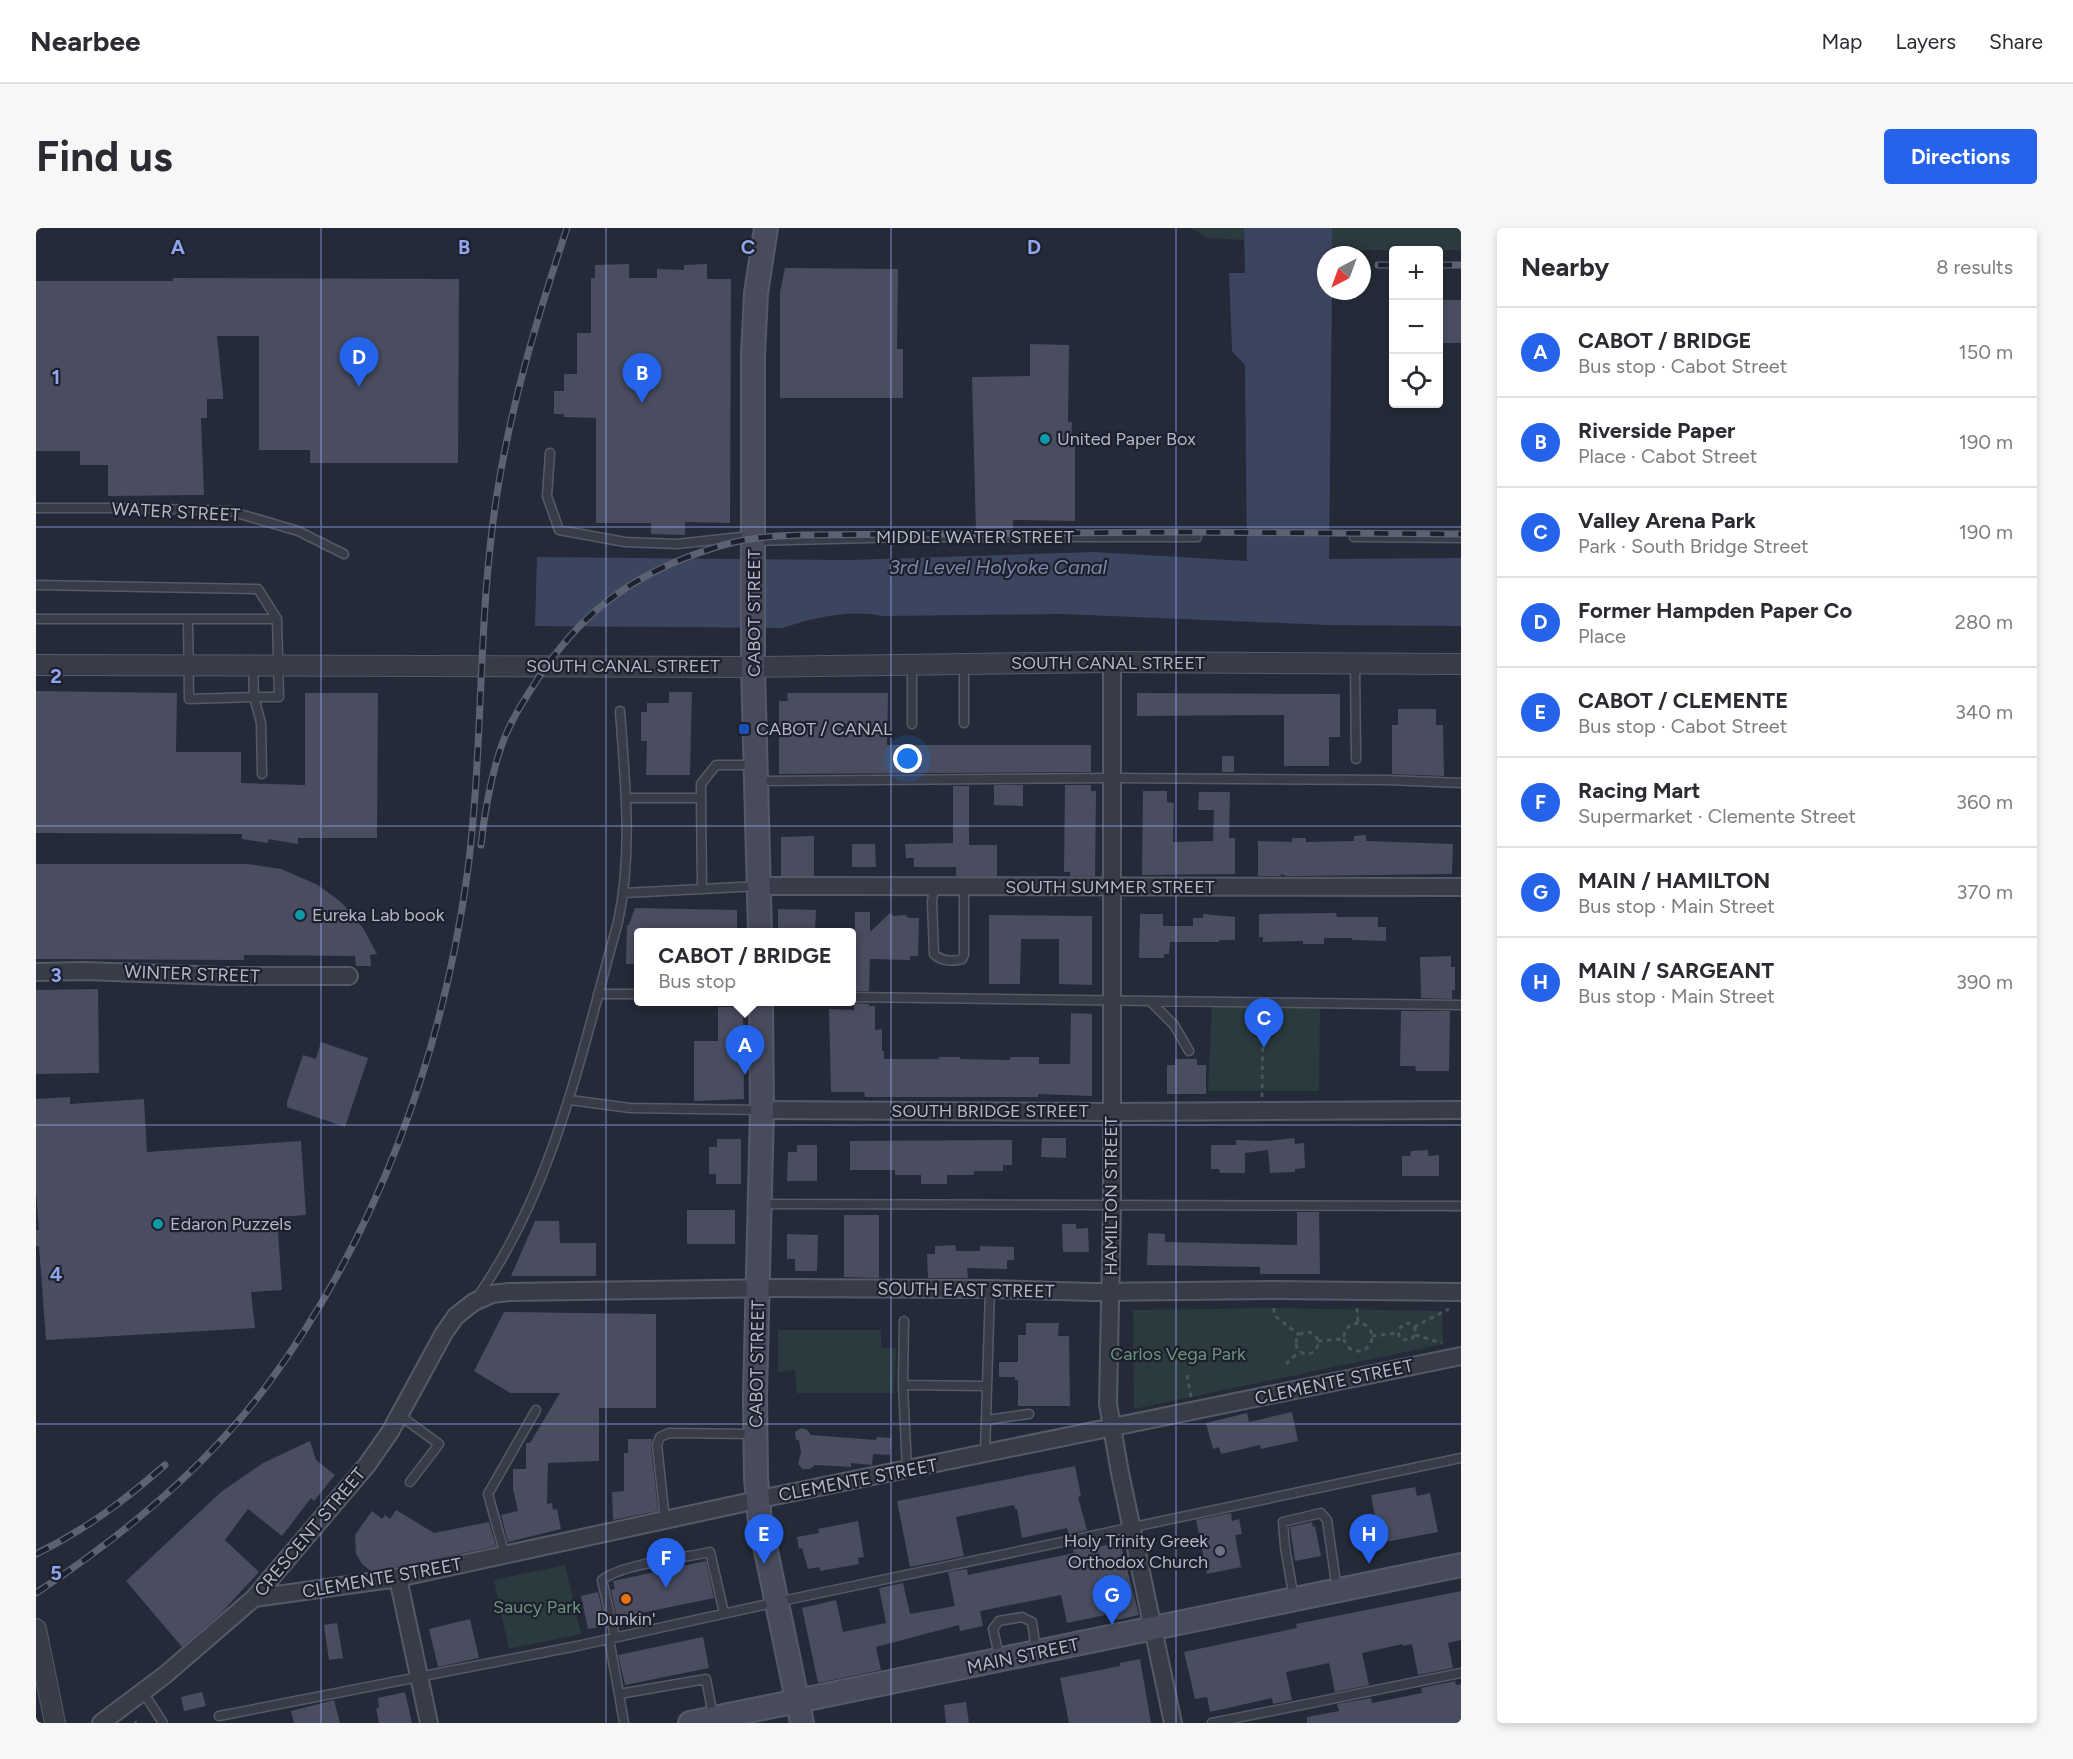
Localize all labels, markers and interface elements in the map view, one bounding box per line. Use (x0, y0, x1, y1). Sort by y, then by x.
text: Nearbee (30, 24, 140, 58)
text: Map (1822, 29, 1862, 54)
text: Layers (1895, 29, 1956, 54)
text: Share (1989, 29, 2043, 54)
button: Directions (1884, 129, 2037, 184)
text: Find us (36, 131, 173, 182)
text: A (171, 235, 186, 259)
text: B (458, 235, 470, 259)
text: C (741, 235, 755, 259)
text: D (1027, 235, 1041, 259)
north arrow (1317, 246, 1371, 300)
map controls (1389, 246, 1443, 408)
button: + (1389, 246, 1443, 300)
text: Nearby (1521, 251, 1609, 283)
text: 8 results (1936, 255, 2013, 279)
button: − (1389, 300, 1443, 354)
text: CABOT / BRIDGE (1578, 327, 1752, 354)
pin: D (340, 338, 378, 387)
text: A (1533, 340, 1548, 364)
text: 150 m (1958, 340, 2013, 364)
pin: B (622, 354, 662, 403)
button: locate (1389, 354, 1443, 408)
text: Bus stop · Cabot Street (1578, 354, 1787, 378)
text: 1 (52, 365, 60, 389)
text: Riverside Paper (1578, 417, 1735, 444)
place label: United Paper Box (1057, 428, 1196, 450)
text: B (1534, 430, 1547, 454)
text: 190 m (1959, 430, 2013, 454)
marker: United Paper Box (1038, 432, 1052, 446)
text: Place · Cabot Street (1578, 444, 1757, 468)
street label: WATER STREET (111, 498, 241, 526)
text: Valley Arena Park (1578, 507, 1756, 534)
text: C (1533, 520, 1548, 544)
text: 190 m (1959, 520, 2013, 544)
street label: MIDDLE WATER STREET (876, 526, 1074, 548)
text: Park · South Bridge Street (1578, 534, 1809, 558)
street label: CABOT STREET (743, 549, 765, 677)
water label: 3rd Level Holyoke Canal (889, 555, 1108, 579)
text: Former Hampden Paper Co (1578, 597, 1852, 624)
text: D (1534, 610, 1548, 634)
text: 280 m (1955, 610, 2013, 634)
text: Place (1578, 624, 1626, 648)
street label: SOUTH CANAL STREET (1011, 652, 1205, 674)
street label: SOUTH CANAL STREET (526, 655, 720, 677)
text: 2 (50, 664, 62, 688)
text: CABOT / CLEMENTE (1578, 687, 1788, 714)
text: E (1535, 700, 1546, 724)
text: 340 m (1955, 700, 2013, 724)
text: Bus stop · Cabot Street (1578, 714, 1787, 738)
place label: CABOT / CANAL (756, 718, 893, 740)
marker: CABOT / CANAL (737, 722, 751, 736)
your location (893, 744, 922, 773)
text: Racing Mart (1578, 777, 1700, 804)
text: F (1535, 790, 1546, 814)
text: 360 m (1956, 790, 2013, 814)
text: Supermarket · Clemente Street (1578, 804, 1856, 828)
text: MAIN / HAMILTON (1578, 867, 1770, 894)
street label: SOUTH SUMMER STREET (1005, 876, 1215, 898)
text: G (1533, 880, 1548, 904)
text: 370 m (1957, 880, 2013, 904)
text: Bus stop · Main Street (1578, 894, 1775, 918)
place label: Eureka Lab book (312, 904, 445, 926)
marker: Eureka Lab book (293, 908, 307, 922)
popup (634, 928, 856, 1006)
text: CABOT / BRIDGE (658, 942, 832, 969)
text: MAIN / SARGEANT (1578, 957, 1774, 984)
street label: WINTER STREET (124, 961, 260, 987)
text: 3 (50, 963, 62, 987)
text: Bus stop (658, 969, 736, 993)
text: H (1533, 970, 1548, 994)
text: 390 m (1956, 970, 2013, 994)
text: Bus stop · Main Street (1578, 984, 1775, 1008)
pin: C (1244, 998, 1284, 1048)
pin: A (726, 1026, 764, 1075)
street label: SOUTH BRIDGE STREET (891, 1100, 1089, 1122)
street label: HAMILTON STREET (1100, 1116, 1122, 1276)
place label: Edaron Puzzels (170, 1213, 292, 1235)
marker: Edaron Puzzels (151, 1217, 165, 1231)
text: 4 (50, 1262, 63, 1286)
street label: SOUTH EAST STREET (877, 1277, 1055, 1303)
street label: CABOT STREET (745, 1300, 769, 1428)
park label: Carlos Vega Park (1110, 1343, 1246, 1365)
street label: CLEMENTE STREET (1253, 1354, 1415, 1410)
street label: CLEMENTE STREET (777, 1454, 939, 1506)
street label: CRESCENT STREET (250, 1463, 370, 1601)
pin: E (744, 1514, 784, 1564)
pin: H (1350, 1514, 1388, 1564)
place label: Holy Trinity Greek Orthodox Church (1064, 1530, 1208, 1573)
pin: F (646, 1538, 686, 1588)
marker: Holy Trinity Greek Orthodox Church (1213, 1544, 1227, 1558)
street label: CLEMENTE STREET (301, 1553, 463, 1603)
text: 5 (50, 1561, 62, 1585)
pin: G (1092, 1576, 1132, 1625)
marker: Dunkin' (619, 1592, 633, 1606)
park label: Saucy Park (493, 1596, 581, 1618)
place label: Dunkin' (596, 1608, 656, 1630)
street label: MAIN STREET (965, 1633, 1081, 1679)

